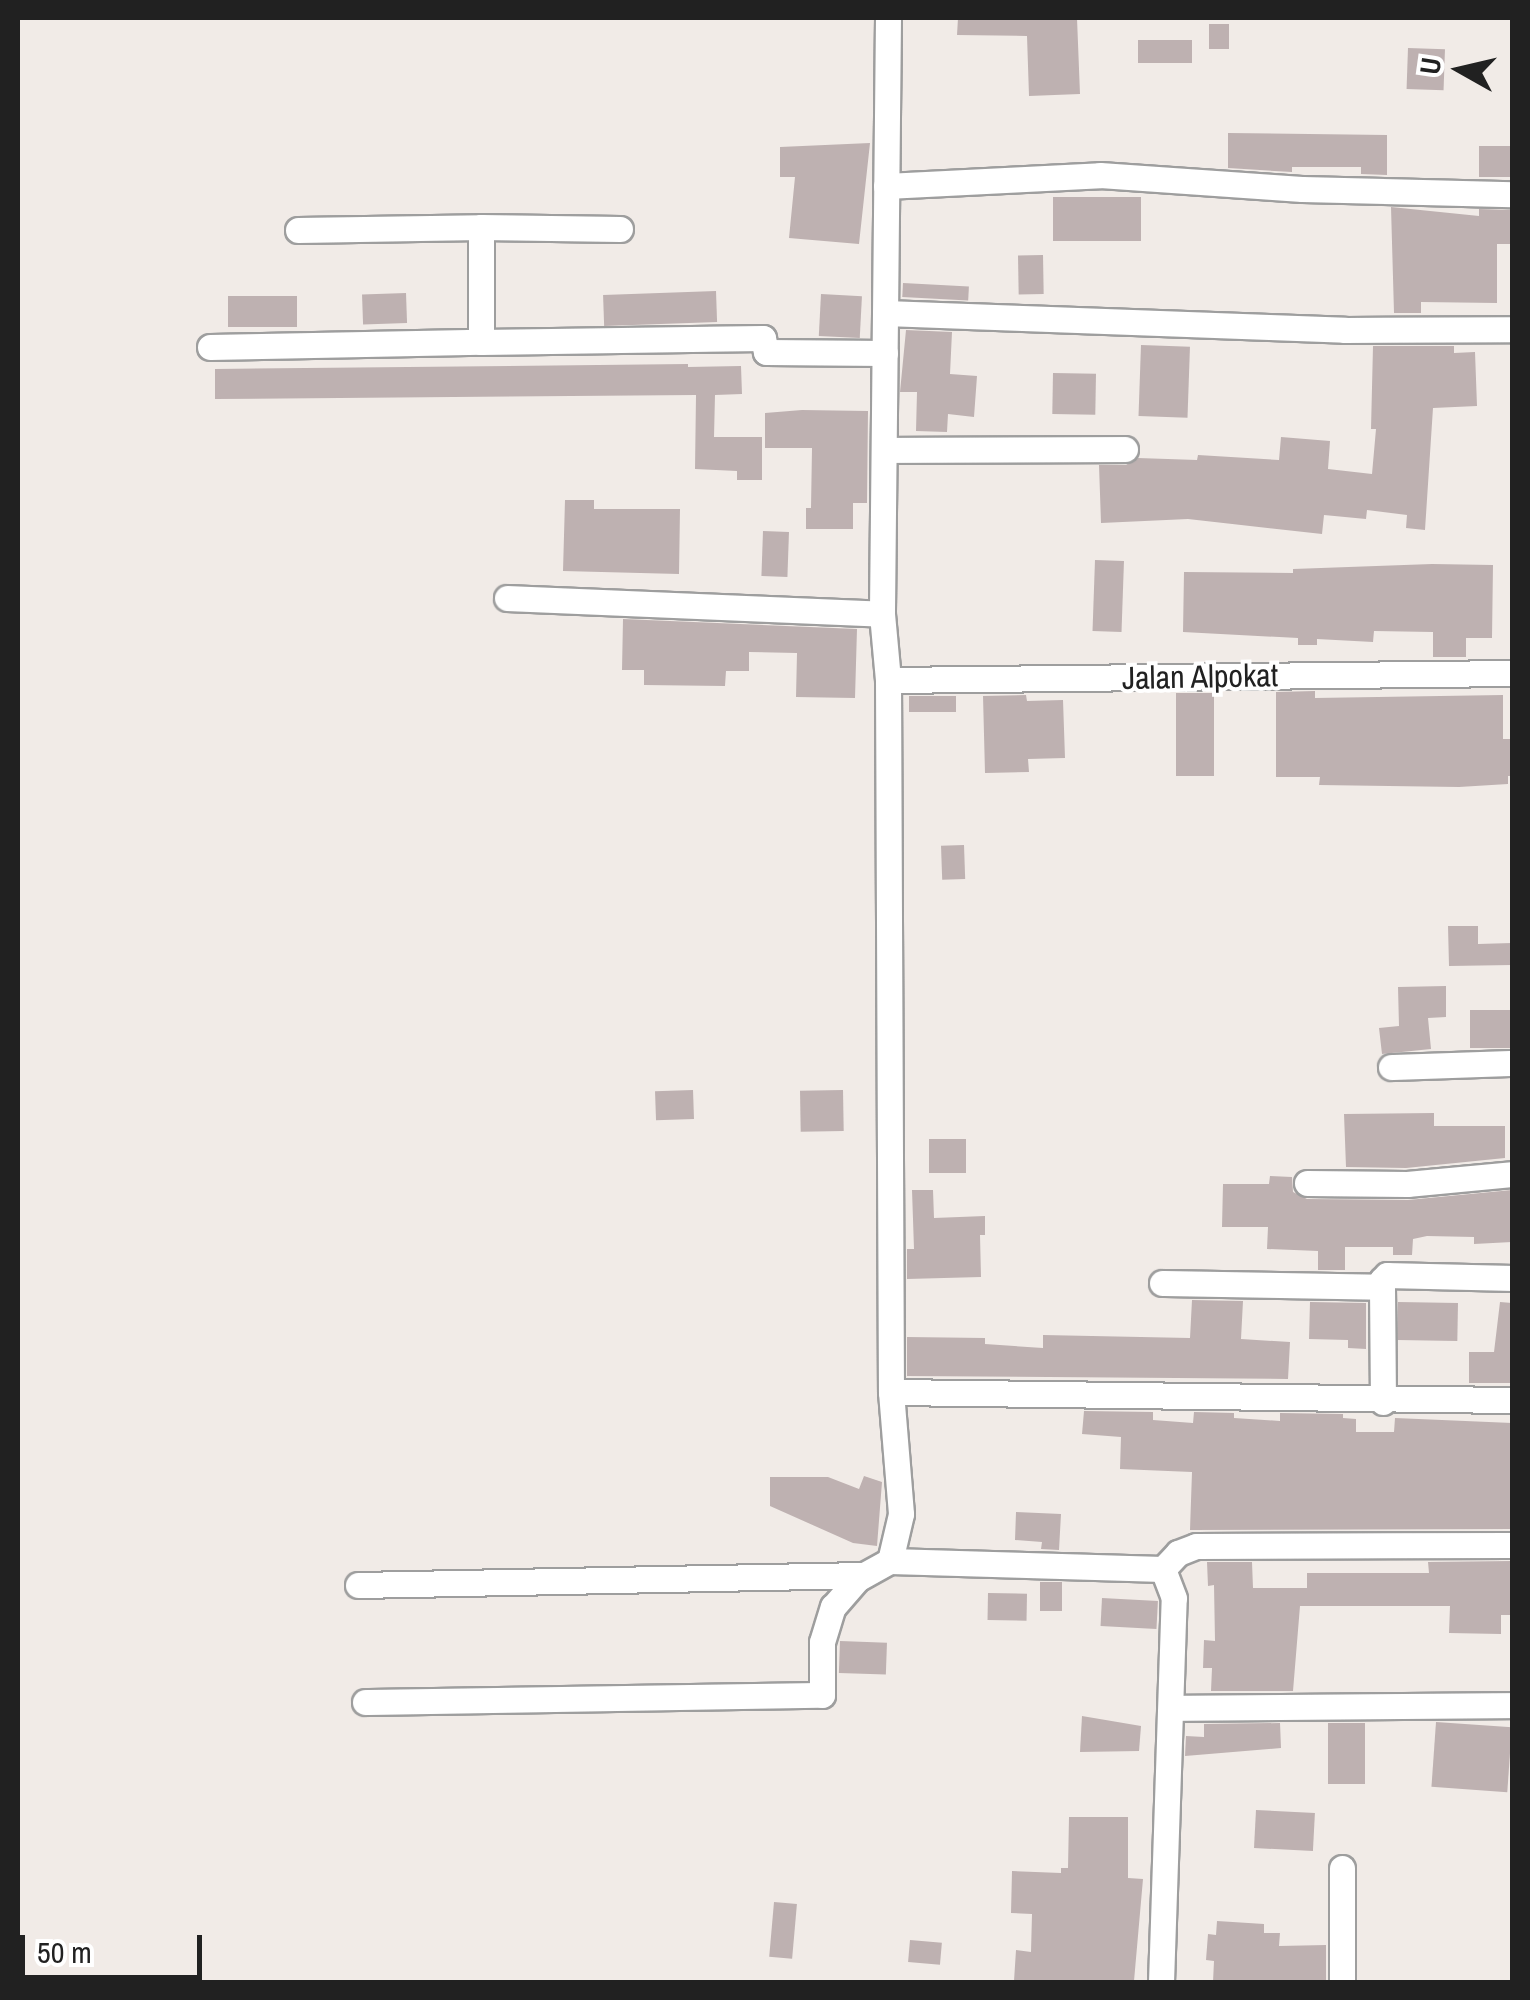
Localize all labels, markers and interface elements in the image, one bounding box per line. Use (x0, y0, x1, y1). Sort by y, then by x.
north arrow (1410, 20, 1510, 120)
text: U (1410, 55, 1450, 77)
street label: Jalan Alpokat (1121, 656, 1279, 698)
scale bar (25, 1915, 208, 1977)
text: 50 m (37, 1932, 92, 1972)

